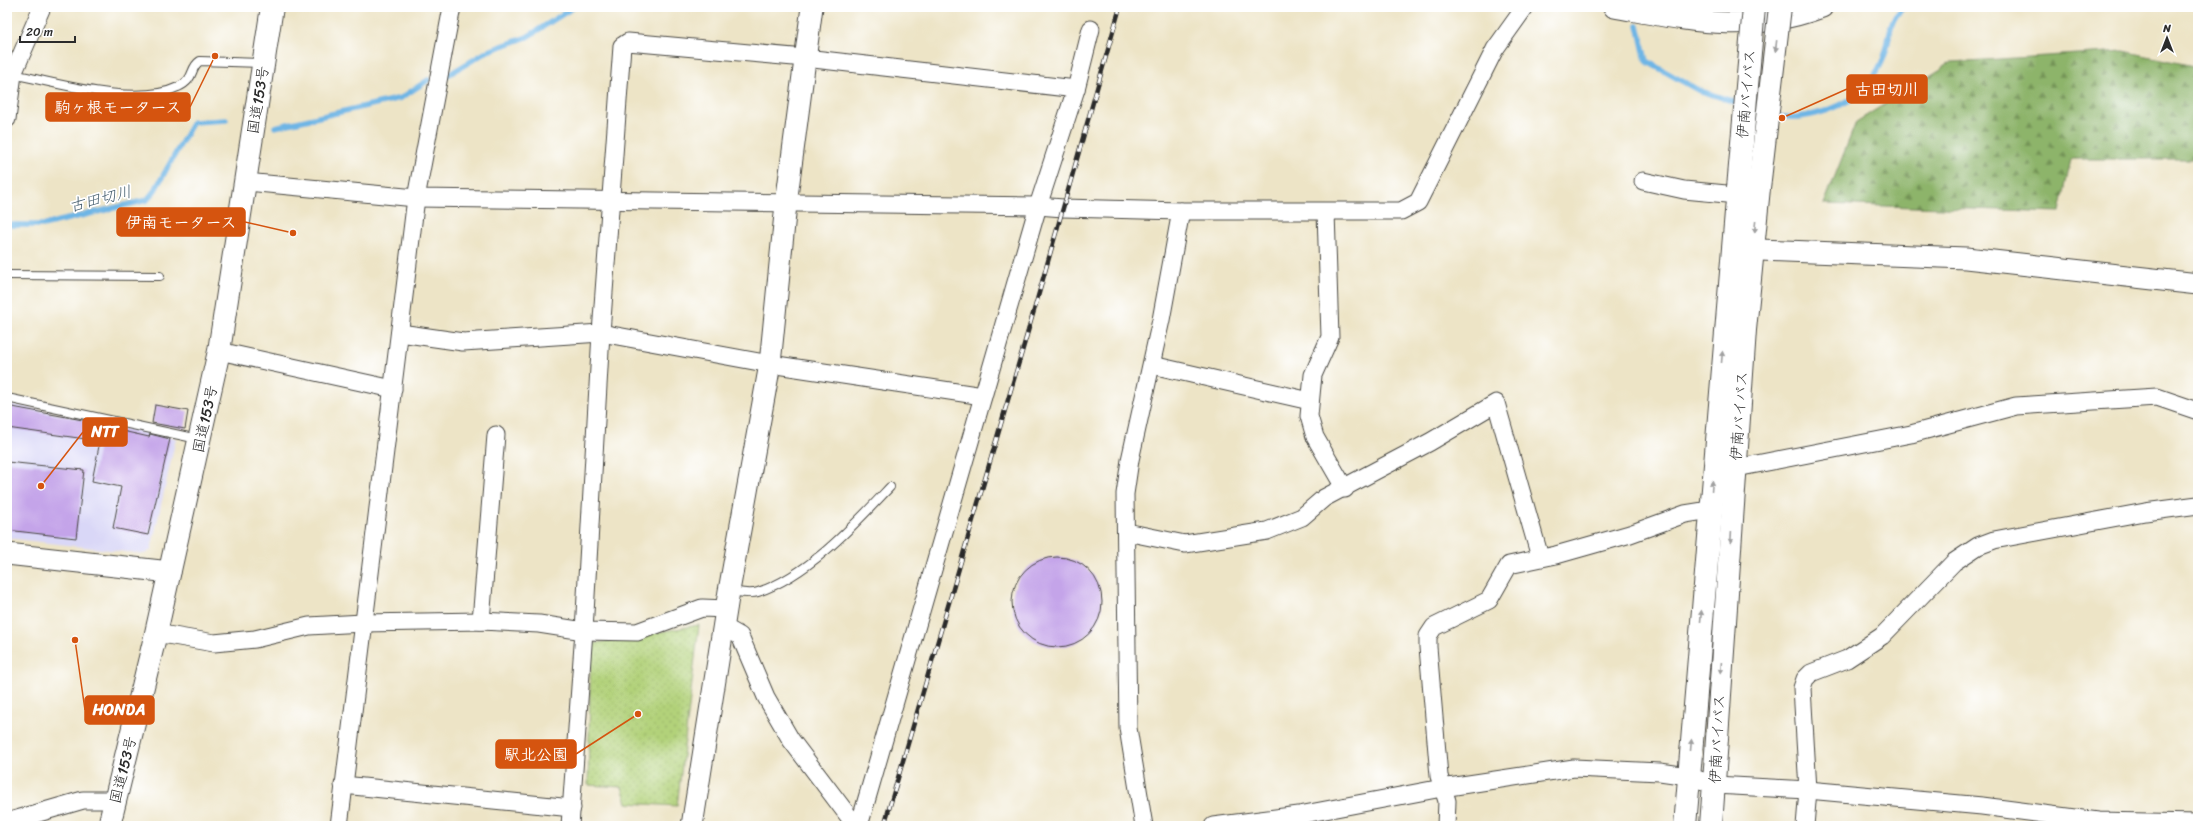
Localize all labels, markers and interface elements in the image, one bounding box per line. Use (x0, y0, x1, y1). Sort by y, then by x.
scale bar (20, 18, 75, 44)
north arrow (2147, 18, 2187, 58)
text: N (2162, 19, 2171, 38)
text: 20 m (26, 21, 53, 43)
one-way arrow (1772, 40, 1779, 52)
street label: 伊南バイパス (1729, 48, 1763, 140)
street label: 国道153号 (240, 64, 276, 136)
callout: 古田切川 (1847, 75, 1927, 103)
text: 古田切川 (1855, 75, 1919, 104)
callout: 駒ヶ根モータース (46, 93, 190, 121)
text: 駒ヶ根モータース (54, 93, 182, 122)
water label: 古田切川 (66, 177, 135, 220)
callout: 伊南モータース (117, 208, 245, 236)
text: 伊南モータース (125, 208, 237, 237)
one-way arrow (1752, 221, 1758, 233)
one-way arrow (1719, 351, 1726, 363)
street label: 伊南バイパス (1723, 370, 1755, 462)
street label: 国道153号 (185, 383, 225, 455)
text: NTT (90, 417, 120, 446)
callout: NTT (83, 418, 127, 446)
one-way arrow (1708, 480, 1715, 492)
one-way arrow (1727, 532, 1734, 544)
one-way arrow (1698, 610, 1705, 622)
one-way arrow (1718, 662, 1725, 674)
street label: 伊南バイパス (1702, 694, 1732, 784)
text: HONDA (92, 695, 145, 724)
callout: HONDA (85, 696, 154, 724)
street label: 国道153号 (102, 733, 144, 807)
one-way arrow (1687, 739, 1694, 751)
callout: 駅北公園 (496, 740, 576, 768)
text: 駅北公園 (504, 740, 568, 769)

